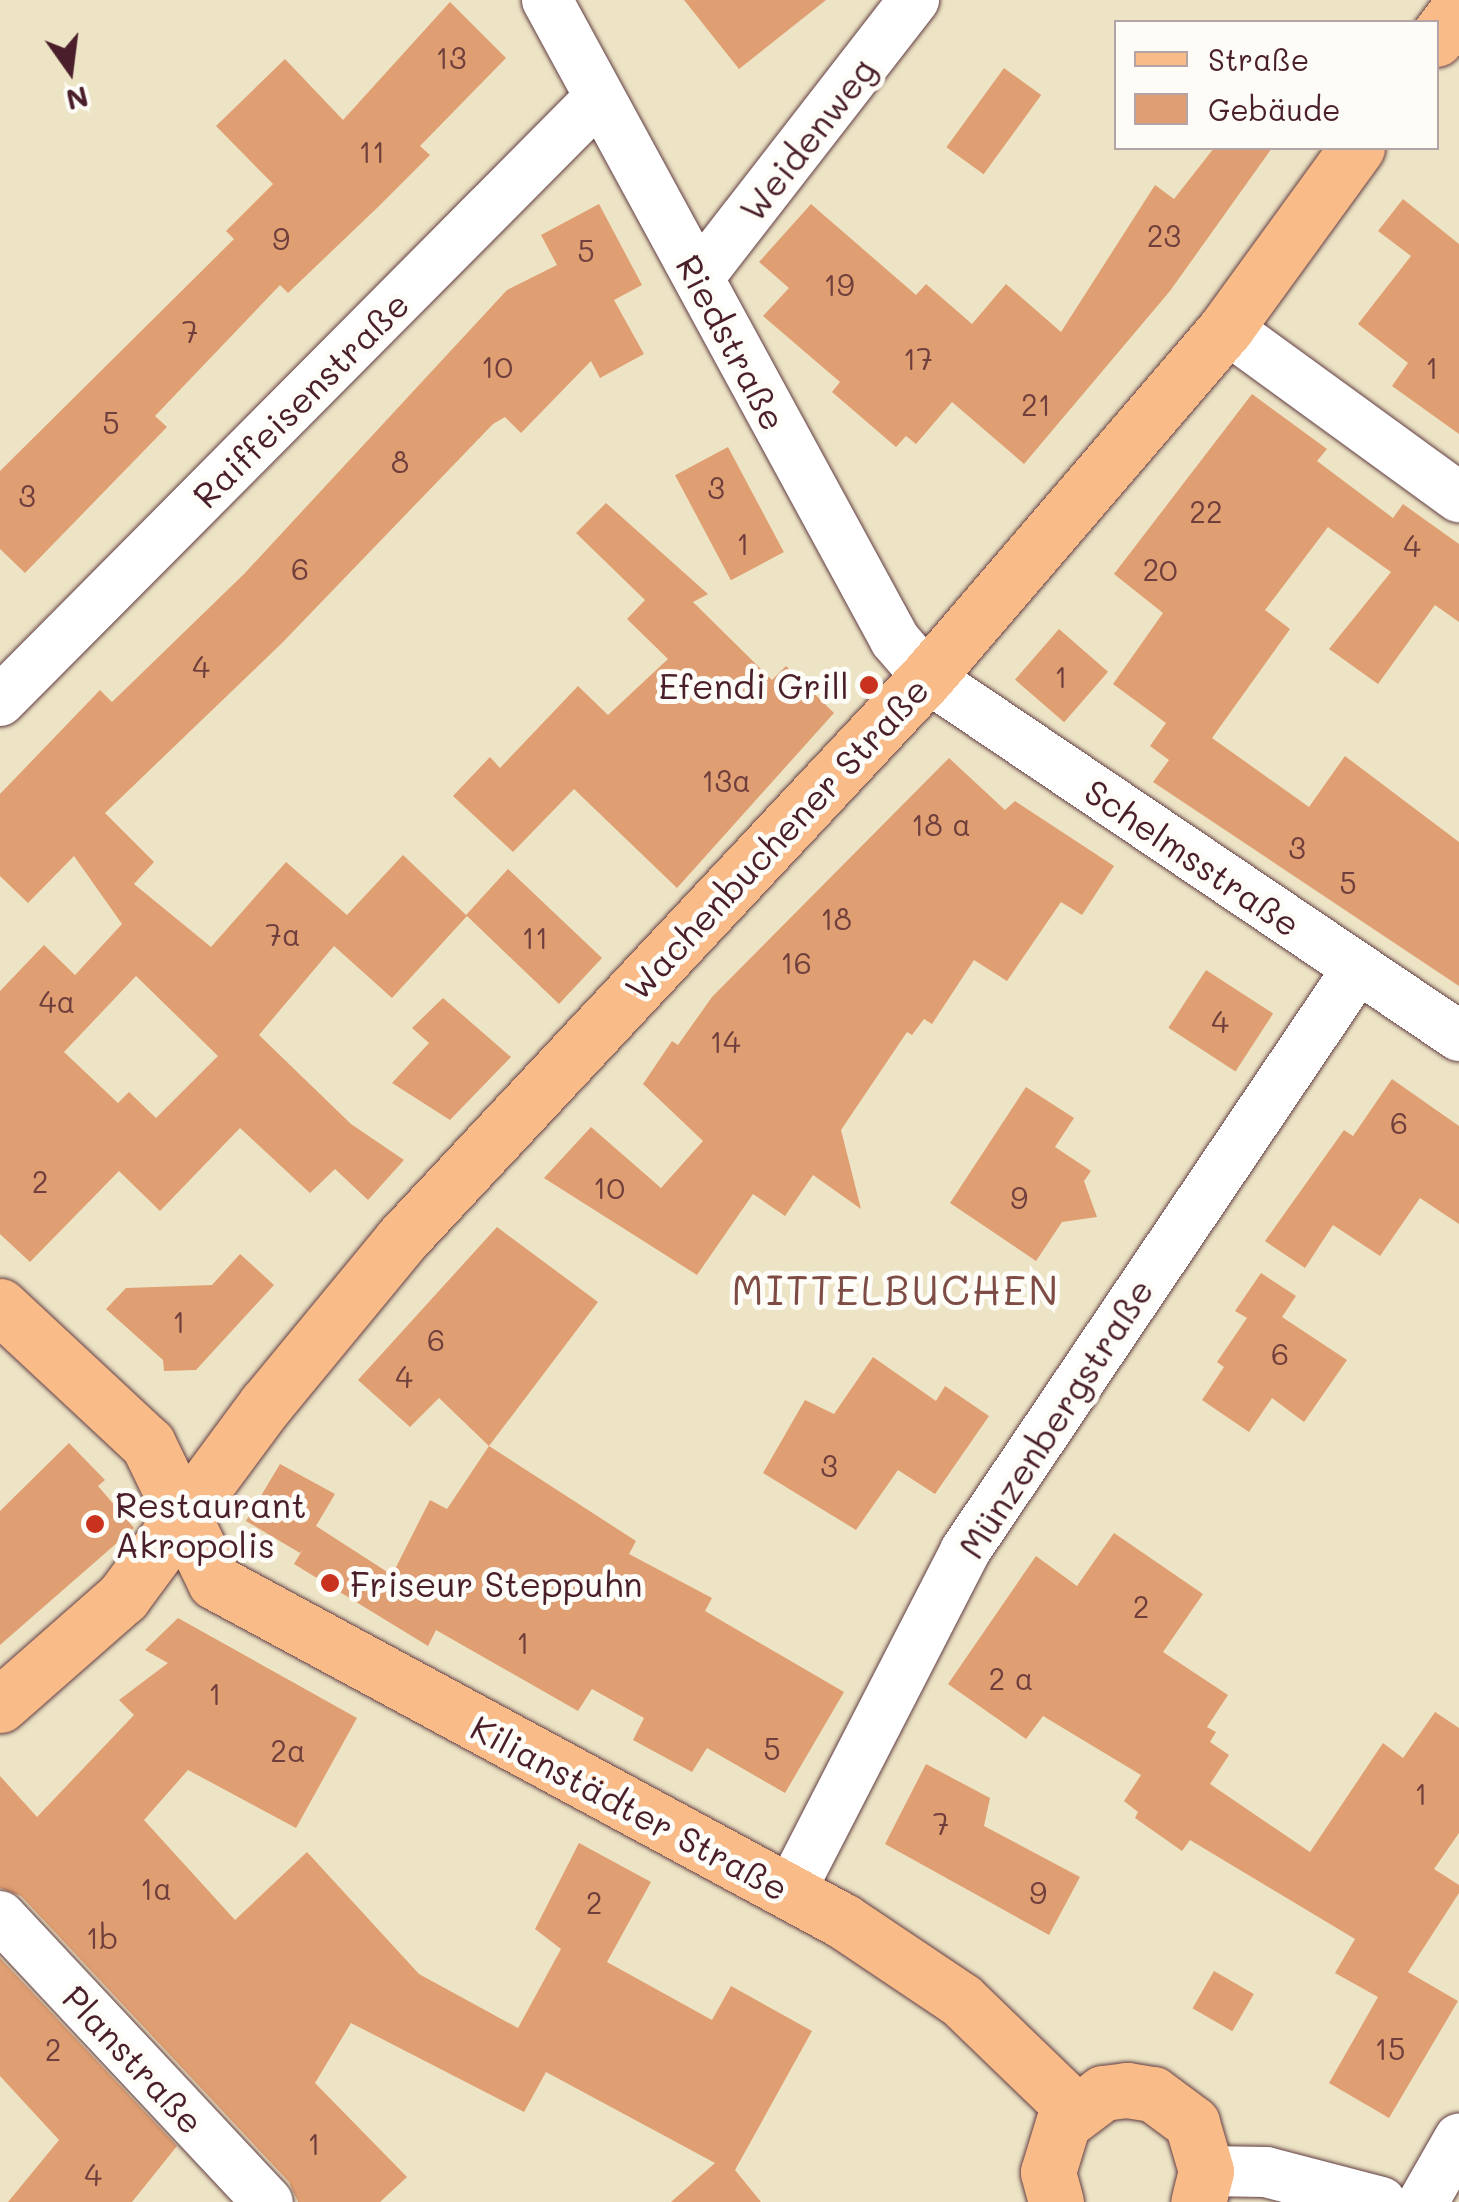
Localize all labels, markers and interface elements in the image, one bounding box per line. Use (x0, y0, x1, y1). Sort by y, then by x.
north arrow (20, 20, 120, 120)
legend (1114, 20, 1439, 150)
house number: 13 (436, 39, 466, 75)
text: Straße (1208, 39, 1309, 79)
street label: Weidenweg (730, 49, 884, 229)
text: N (63, 79, 92, 119)
text: Gebäude (1208, 89, 1341, 129)
house number: 11 (359, 133, 385, 169)
house number: 23 (1147, 217, 1181, 253)
house number: 9 (272, 220, 290, 256)
house number: 5 (577, 232, 595, 268)
street label: Riedstraße (668, 247, 796, 437)
house number: 19 (823, 266, 855, 302)
street label: Raiffeisenstraße (183, 282, 417, 516)
house number: 7 (182, 313, 198, 349)
house number: 17 (903, 340, 933, 376)
house number: 10 (481, 348, 513, 384)
house number: 1 (1425, 349, 1439, 385)
house number: 21 (1021, 386, 1051, 422)
house number: 5 (102, 404, 120, 440)
house number: 8 (391, 443, 409, 479)
house number: 3 (707, 469, 725, 505)
house number: 3 (18, 477, 36, 513)
house number: 22 (1189, 493, 1223, 529)
house number: 1 (736, 525, 750, 561)
house number: 4 (1403, 527, 1421, 563)
house number: 6 (291, 550, 309, 586)
house number: 20 (1142, 551, 1178, 587)
house number: 4 (192, 648, 210, 684)
house number: 1 (1054, 658, 1068, 694)
place label: Efendi Grill (658, 664, 849, 706)
street label: Wachenbuchener Straße (616, 668, 936, 1008)
marker: Efendi Grill (858, 674, 880, 696)
house number: 13a (701, 762, 751, 798)
street label: Schelmsstraße (1077, 769, 1309, 945)
house number: 18 a (911, 806, 971, 842)
house number: 3 (1288, 829, 1306, 865)
house number: 5 (1339, 864, 1357, 900)
house number: 18 (820, 900, 852, 936)
house number: 7a (265, 916, 301, 952)
house number: 11 (522, 919, 548, 955)
house number: 16 (780, 944, 812, 980)
house number: 4a (39, 983, 75, 1019)
house number: 4 (1211, 1003, 1229, 1039)
house number: 14 (709, 1023, 741, 1059)
house number: 6 (1390, 1104, 1408, 1140)
house number: 2 (32, 1163, 48, 1199)
house number: 10 (593, 1169, 625, 1205)
house number: 9 (1010, 1179, 1028, 1215)
district label: MITTELBUCHEN (732, 1265, 1060, 1313)
street label: Münzenbergstraße (949, 1271, 1161, 1565)
house number: 1 (172, 1303, 186, 1339)
house number: 6 (427, 1321, 445, 1357)
house number: 6 (1271, 1335, 1289, 1371)
house number: 4 (395, 1358, 413, 1394)
house number: 3 (820, 1447, 838, 1483)
place label: Restaurant Akropolis (115, 1483, 307, 1565)
marker: Restaurant Akropolis (84, 1513, 106, 1535)
place label: Friseur Steppuhn (350, 1562, 643, 1604)
marker: Friseur Steppuhn (319, 1572, 341, 1594)
house number: 2 (1133, 1588, 1149, 1624)
house number: 1 (516, 1624, 530, 1660)
house number: 2 a (989, 1660, 1033, 1696)
house number: 1 (208, 1675, 222, 1711)
street label: Kilianstädter Straße (464, 1706, 796, 1908)
house number: 5 (763, 1730, 781, 1766)
house number: 2a (270, 1732, 306, 1768)
house number: 1 (1414, 1775, 1428, 1811)
house number: 7 (933, 1805, 949, 1841)
house number: 1a (140, 1870, 172, 1906)
house number: 9 (1029, 1874, 1047, 1910)
house number: 2 (586, 1884, 602, 1920)
house number: 1b (86, 1919, 118, 1955)
street label: Planstraße (55, 1976, 213, 2142)
house number: 15 (1375, 2030, 1405, 2066)
house number: 2 (45, 2031, 61, 2067)
house number: 1 (307, 2125, 321, 2161)
house number: 4 (84, 2156, 102, 2192)

